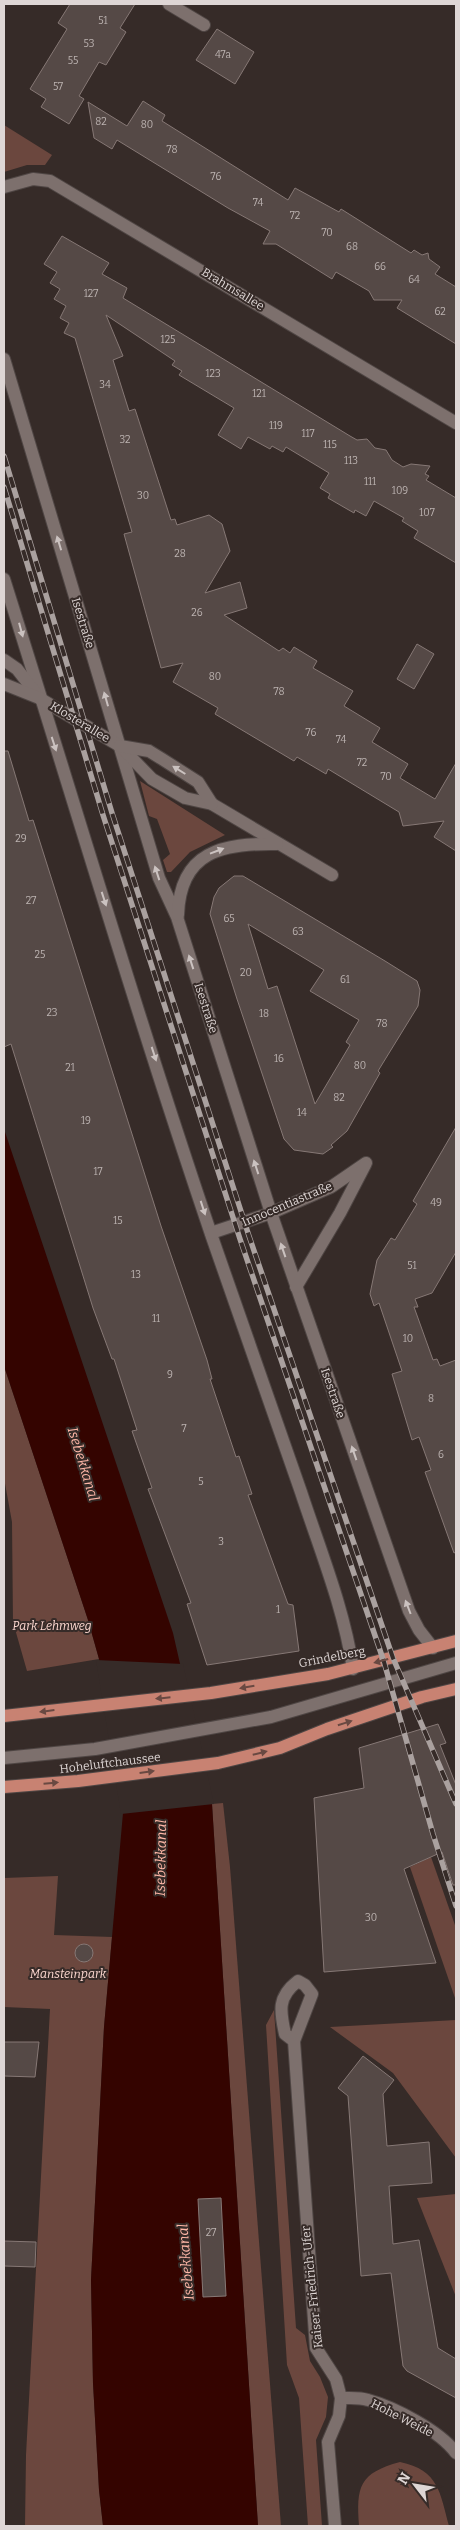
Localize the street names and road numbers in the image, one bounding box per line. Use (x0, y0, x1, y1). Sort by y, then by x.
street label: Brahmsallee (199, 265, 267, 313)
street label: Isestraße (69, 596, 97, 650)
street label: Klosterallee (48, 699, 112, 745)
street label: Isestraße (191, 981, 221, 1035)
street label: Innocentiastraße (240, 1179, 334, 1229)
street label: Isestraße (318, 1366, 348, 1420)
street label: Grindelberg (297, 1644, 367, 1670)
street label: Hoheluftchaussee (59, 1750, 161, 1776)
street label: Kaiser-Friedrich-Ufer (299, 2225, 325, 2349)
street label: Hohe Weide (369, 2396, 435, 2440)

